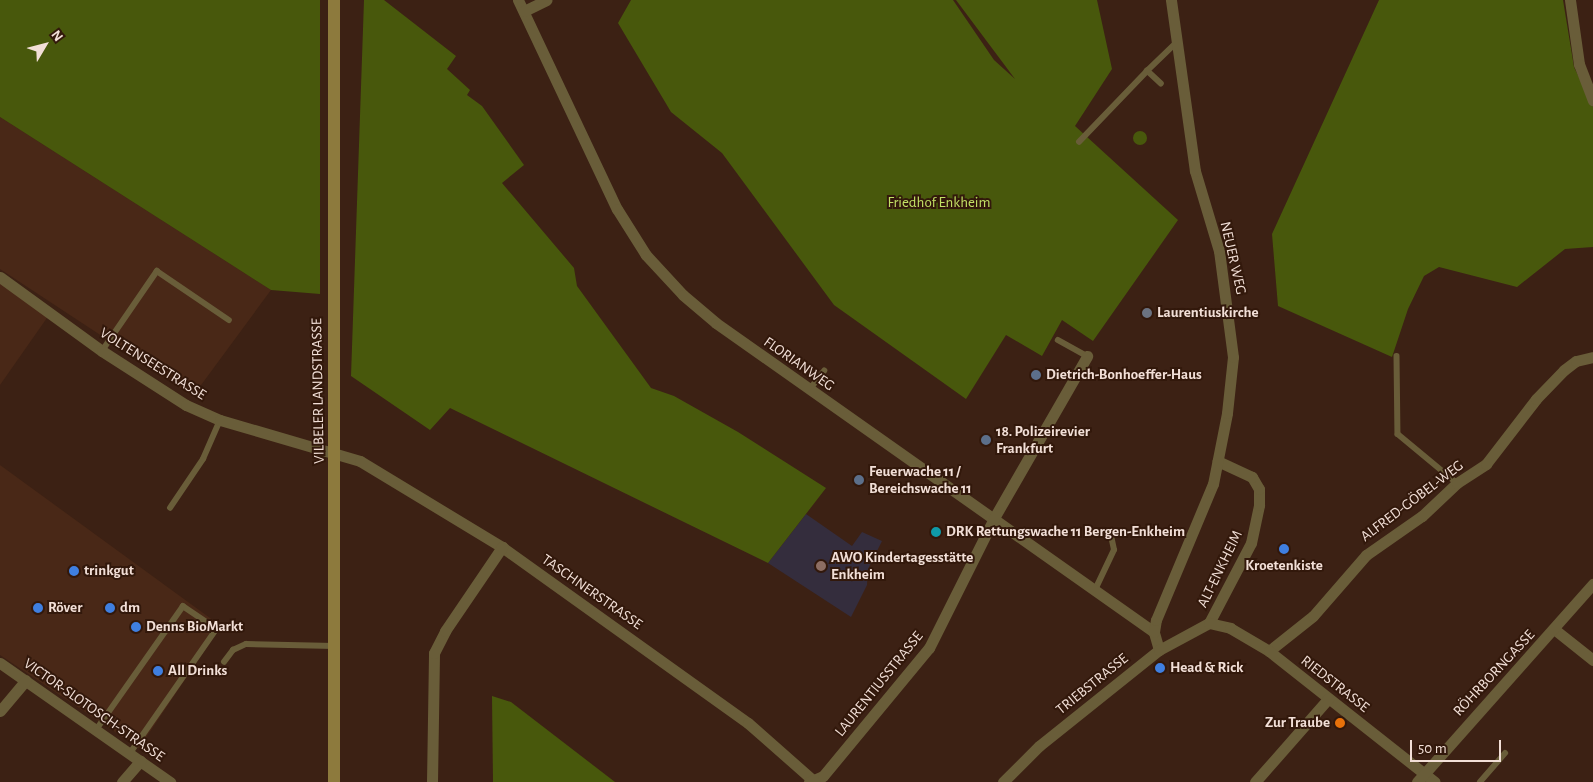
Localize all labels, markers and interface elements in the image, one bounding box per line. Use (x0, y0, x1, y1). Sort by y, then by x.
north arrow (20, 20, 70, 70)
text: N (48, 28, 65, 44)
park label: Friedhof Enkheim (887, 194, 991, 212)
street label: NEUER WEG (1216, 220, 1250, 296)
place label: Laurentiuskirche (1157, 304, 1259, 322)
marker: Laurentiuskirche (1141, 307, 1153, 319)
street label: VILBELER LANDSTRASSE (308, 318, 328, 464)
street label: VOLTENSEESTRASSE (96, 324, 210, 404)
street label: FLORIANWEG (760, 333, 838, 395)
place label: Dietrich-Bonhoeffer-Haus (1046, 366, 1202, 384)
marker: Dietrich-Bonhoeffer-Haus (1030, 369, 1042, 381)
place label: 18. Polizeirevier Frankfurt (996, 422, 1090, 457)
marker: 18. Polizeirevier Frankfurt (980, 434, 992, 446)
street label: ALFRED-GÖBEL-WEG (1357, 456, 1467, 546)
place label: Feuerwache 11 / Bereichswache 11 (869, 462, 972, 497)
marker: Feuerwache 11 / Bereichswache 11 (853, 474, 865, 486)
place label: DRK Rettungswache 11 Bergen-Enkheim (946, 523, 1185, 541)
marker: DRK Rettungswache 11 Bergen-Enkheim (930, 526, 942, 538)
street label: ALT-ENKHEIM (1194, 527, 1246, 611)
marker: Kroetenkiste (1278, 543, 1290, 555)
place label: AWO Kindertagesstätte Enkheim (831, 548, 973, 583)
street label: TASCHNERSTRASSE (538, 551, 646, 633)
place label: Kroetenkiste (1245, 557, 1323, 575)
marker: AWO Kindertagesstätte Enkheim (815, 560, 827, 572)
place label: trinkgut (84, 562, 134, 580)
marker: trinkgut (68, 565, 80, 577)
place label: Röver (48, 599, 82, 617)
place label: dm (120, 599, 140, 617)
marker: Röver (32, 602, 44, 614)
marker: dm (104, 602, 116, 614)
place label: Denns BioMarkt (146, 618, 243, 636)
marker: Denns BioMarkt (130, 621, 142, 633)
street label: RÖHRBORNGASSE (1449, 626, 1539, 720)
street label: LAURENTIUSSTRASSE (831, 628, 927, 740)
street label: TRIEBSTRASSE (1052, 649, 1132, 719)
street label: RIEDSTRASSE (1297, 652, 1373, 716)
street label: VICTOR-SLOTOSCH-STRASSE (20, 654, 168, 766)
place label: Head & Rick (1170, 659, 1243, 677)
place label: All Drinks (168, 662, 227, 680)
marker: Head & Rick (1154, 662, 1166, 674)
marker: All Drinks (152, 665, 164, 677)
place label: Zur Traube (1265, 714, 1330, 732)
marker: Zur Traube (1334, 717, 1346, 729)
scale bar (1413, 730, 1504, 762)
text: 50 m (1418, 741, 1447, 756)

